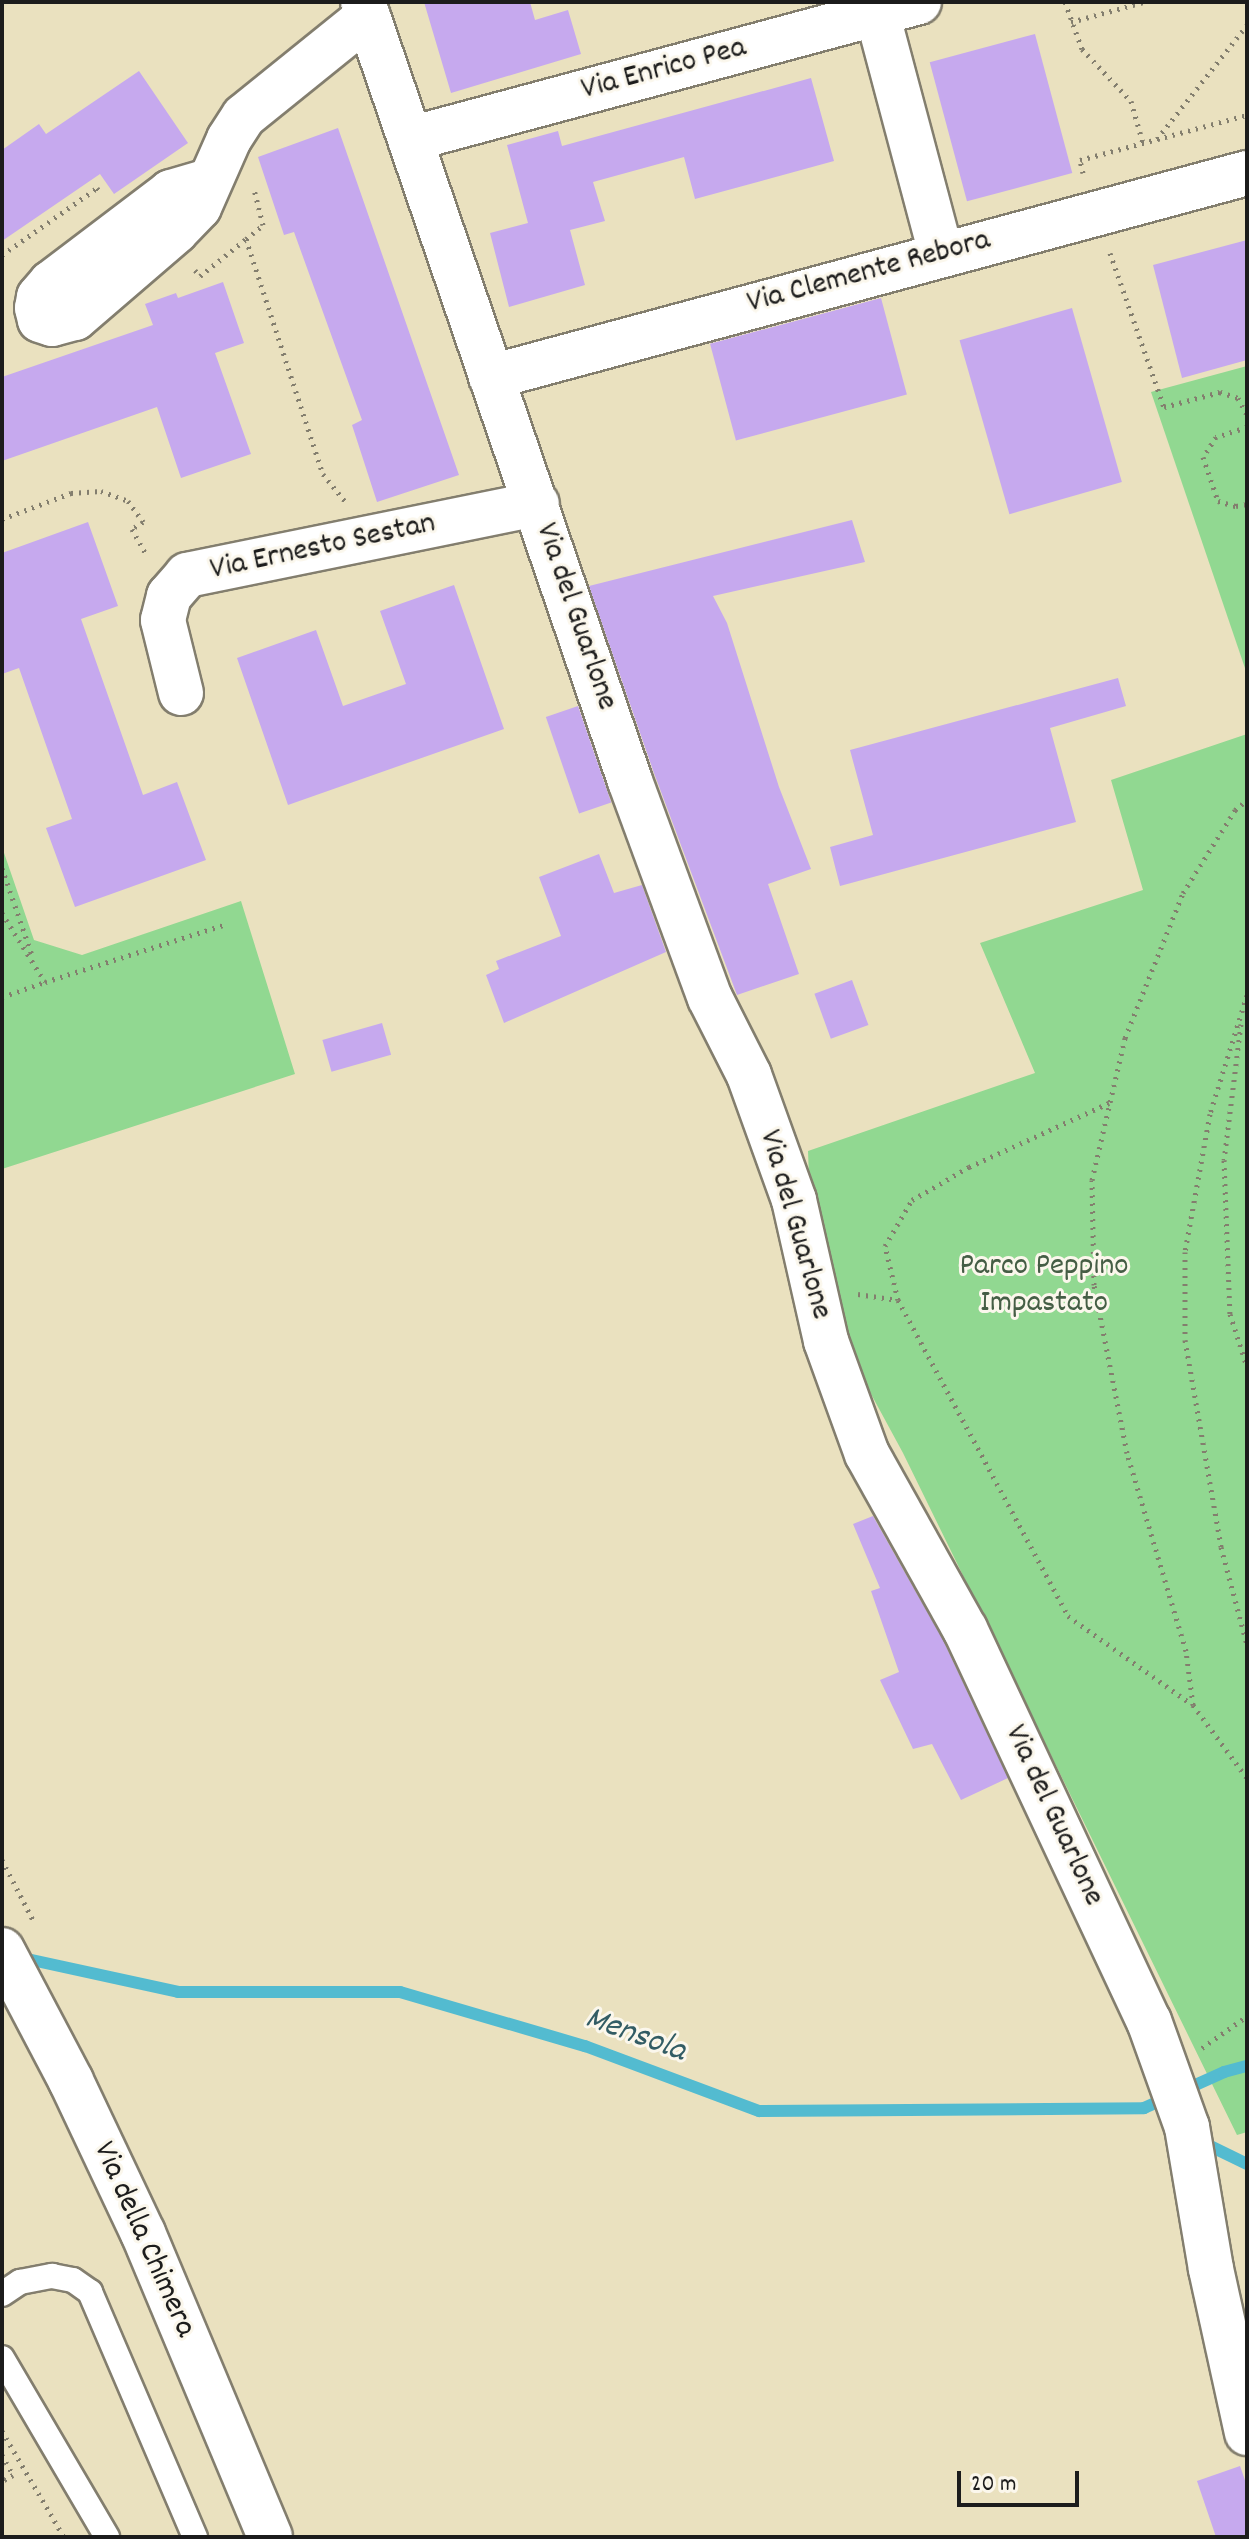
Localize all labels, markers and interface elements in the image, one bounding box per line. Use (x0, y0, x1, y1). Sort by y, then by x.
street label: Via Enrico Pea (578, 30, 750, 110)
street label: Via Clemente Rebora (743, 222, 995, 324)
street label: Via Ernesto Sestan (207, 505, 439, 591)
street label: Via del Guarlone (525, 518, 625, 716)
street label: Via del Guarlone (749, 1126, 839, 1324)
park label: Parco Peppino Impastato (960, 1249, 1128, 1324)
street label: Via del Guarlone (994, 1719, 1112, 1913)
water label: Mensola (579, 1999, 691, 2073)
street label: Via della Chimera (83, 2136, 203, 2344)
scale bar (961, 2455, 1083, 2505)
text: 20 m (971, 2468, 1017, 2502)

